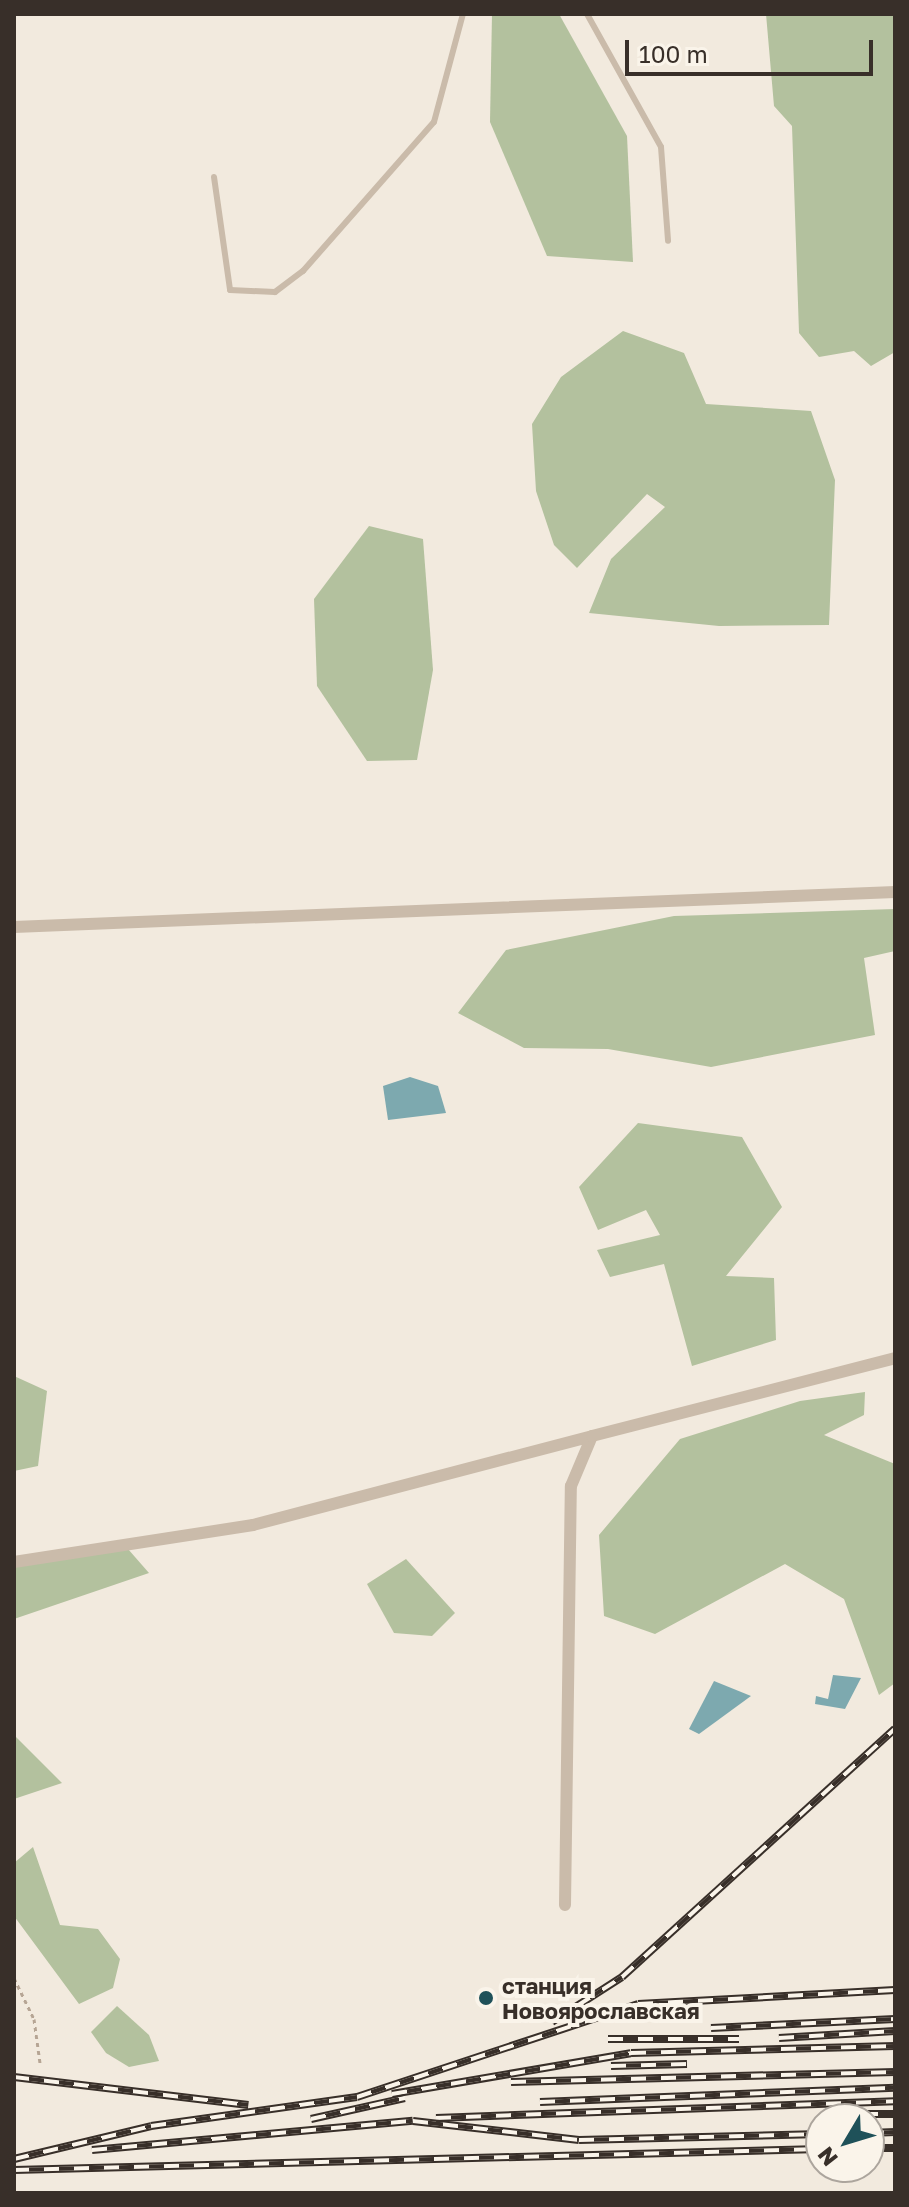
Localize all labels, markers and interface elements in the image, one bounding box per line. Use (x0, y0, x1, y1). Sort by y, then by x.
scale bar (629, 24, 877, 74)
text: 100 m (639, 39, 708, 68)
place label: станция Новоярославская (502, 1972, 700, 2024)
marker: станция Новоярославская (477, 1989, 495, 2007)
north arrow (805, 2103, 885, 2183)
text: N (811, 2142, 843, 2172)

